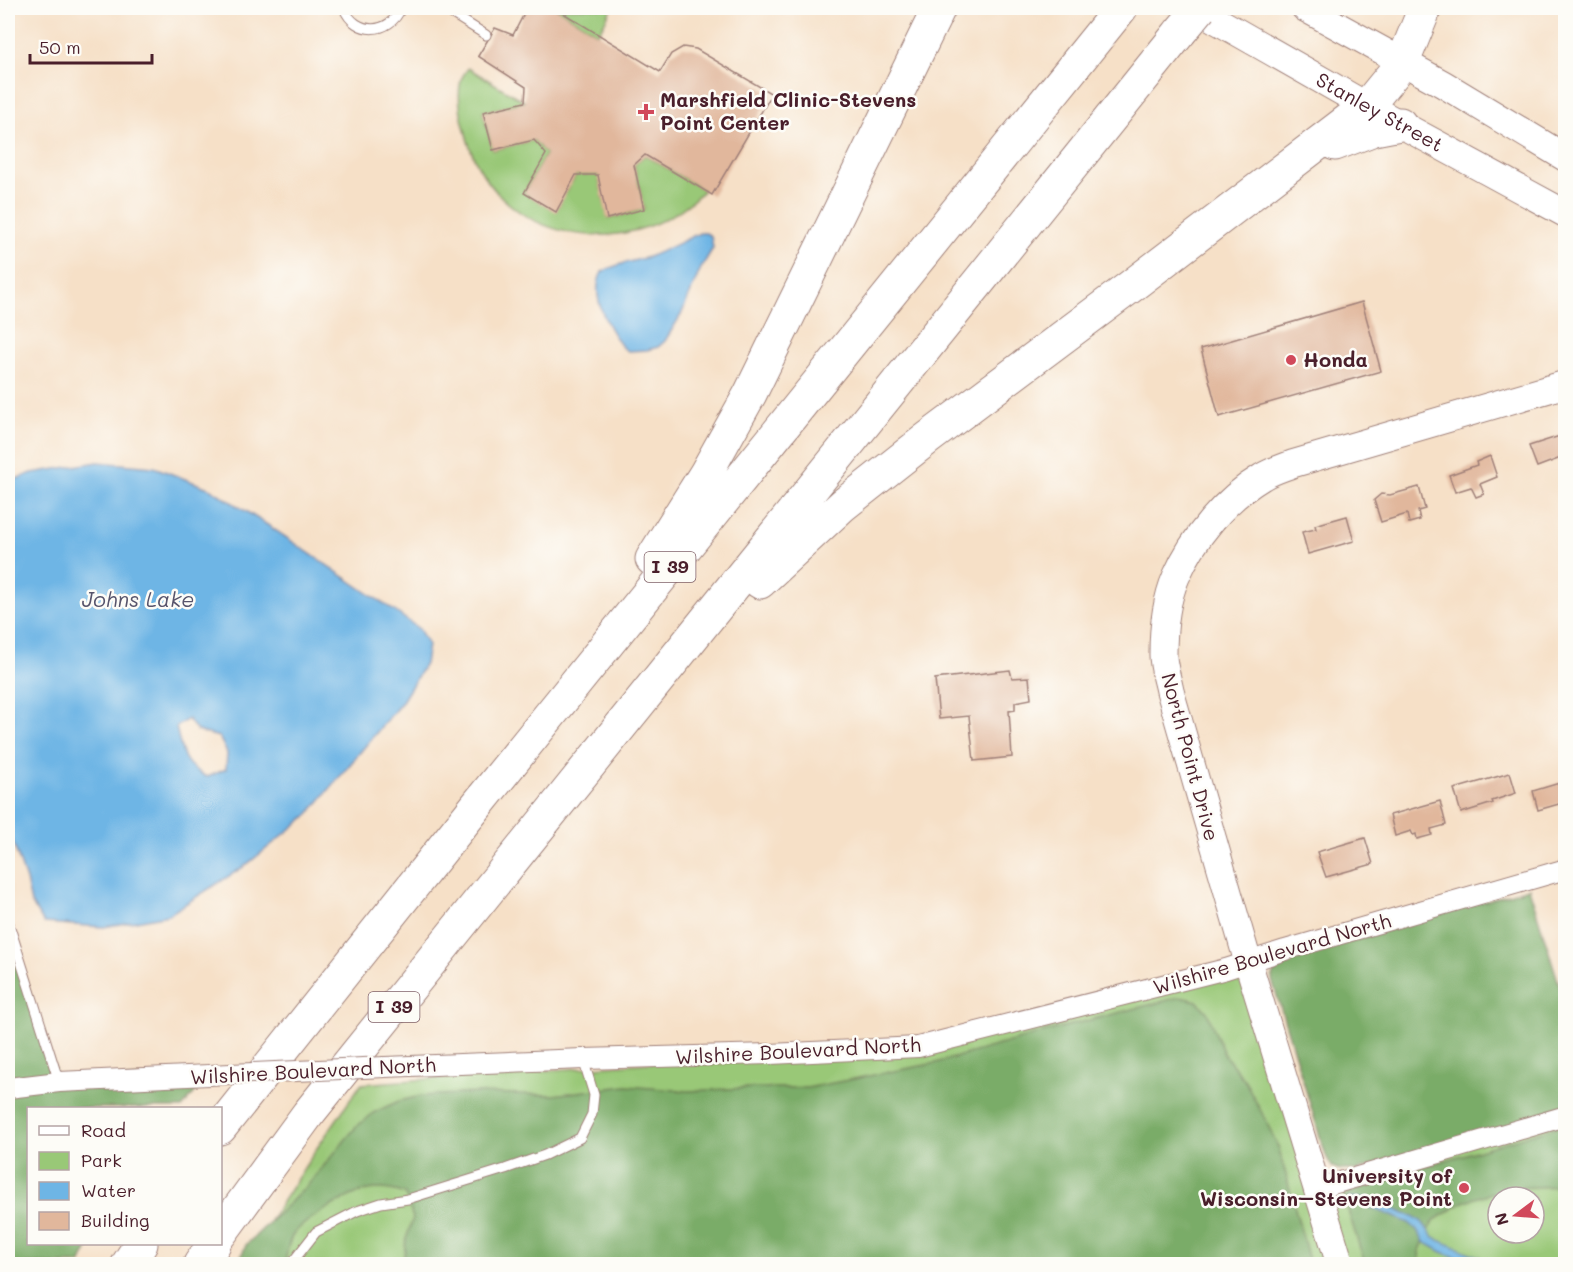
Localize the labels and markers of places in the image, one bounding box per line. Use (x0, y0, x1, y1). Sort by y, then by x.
place label: Marshfield Clinic-Stevens Point Center (660, 86, 916, 135)
marker: Marshfield Clinic-Stevens Point Center (637, 103, 655, 121)
place label: Honda (1303, 346, 1368, 372)
marker: Honda (1284, 353, 1298, 367)
place label: University of Wisconsin–Stevens Point (1200, 1162, 1452, 1211)
marker: University of Wisconsin–Stevens Point (1457, 1181, 1471, 1195)

